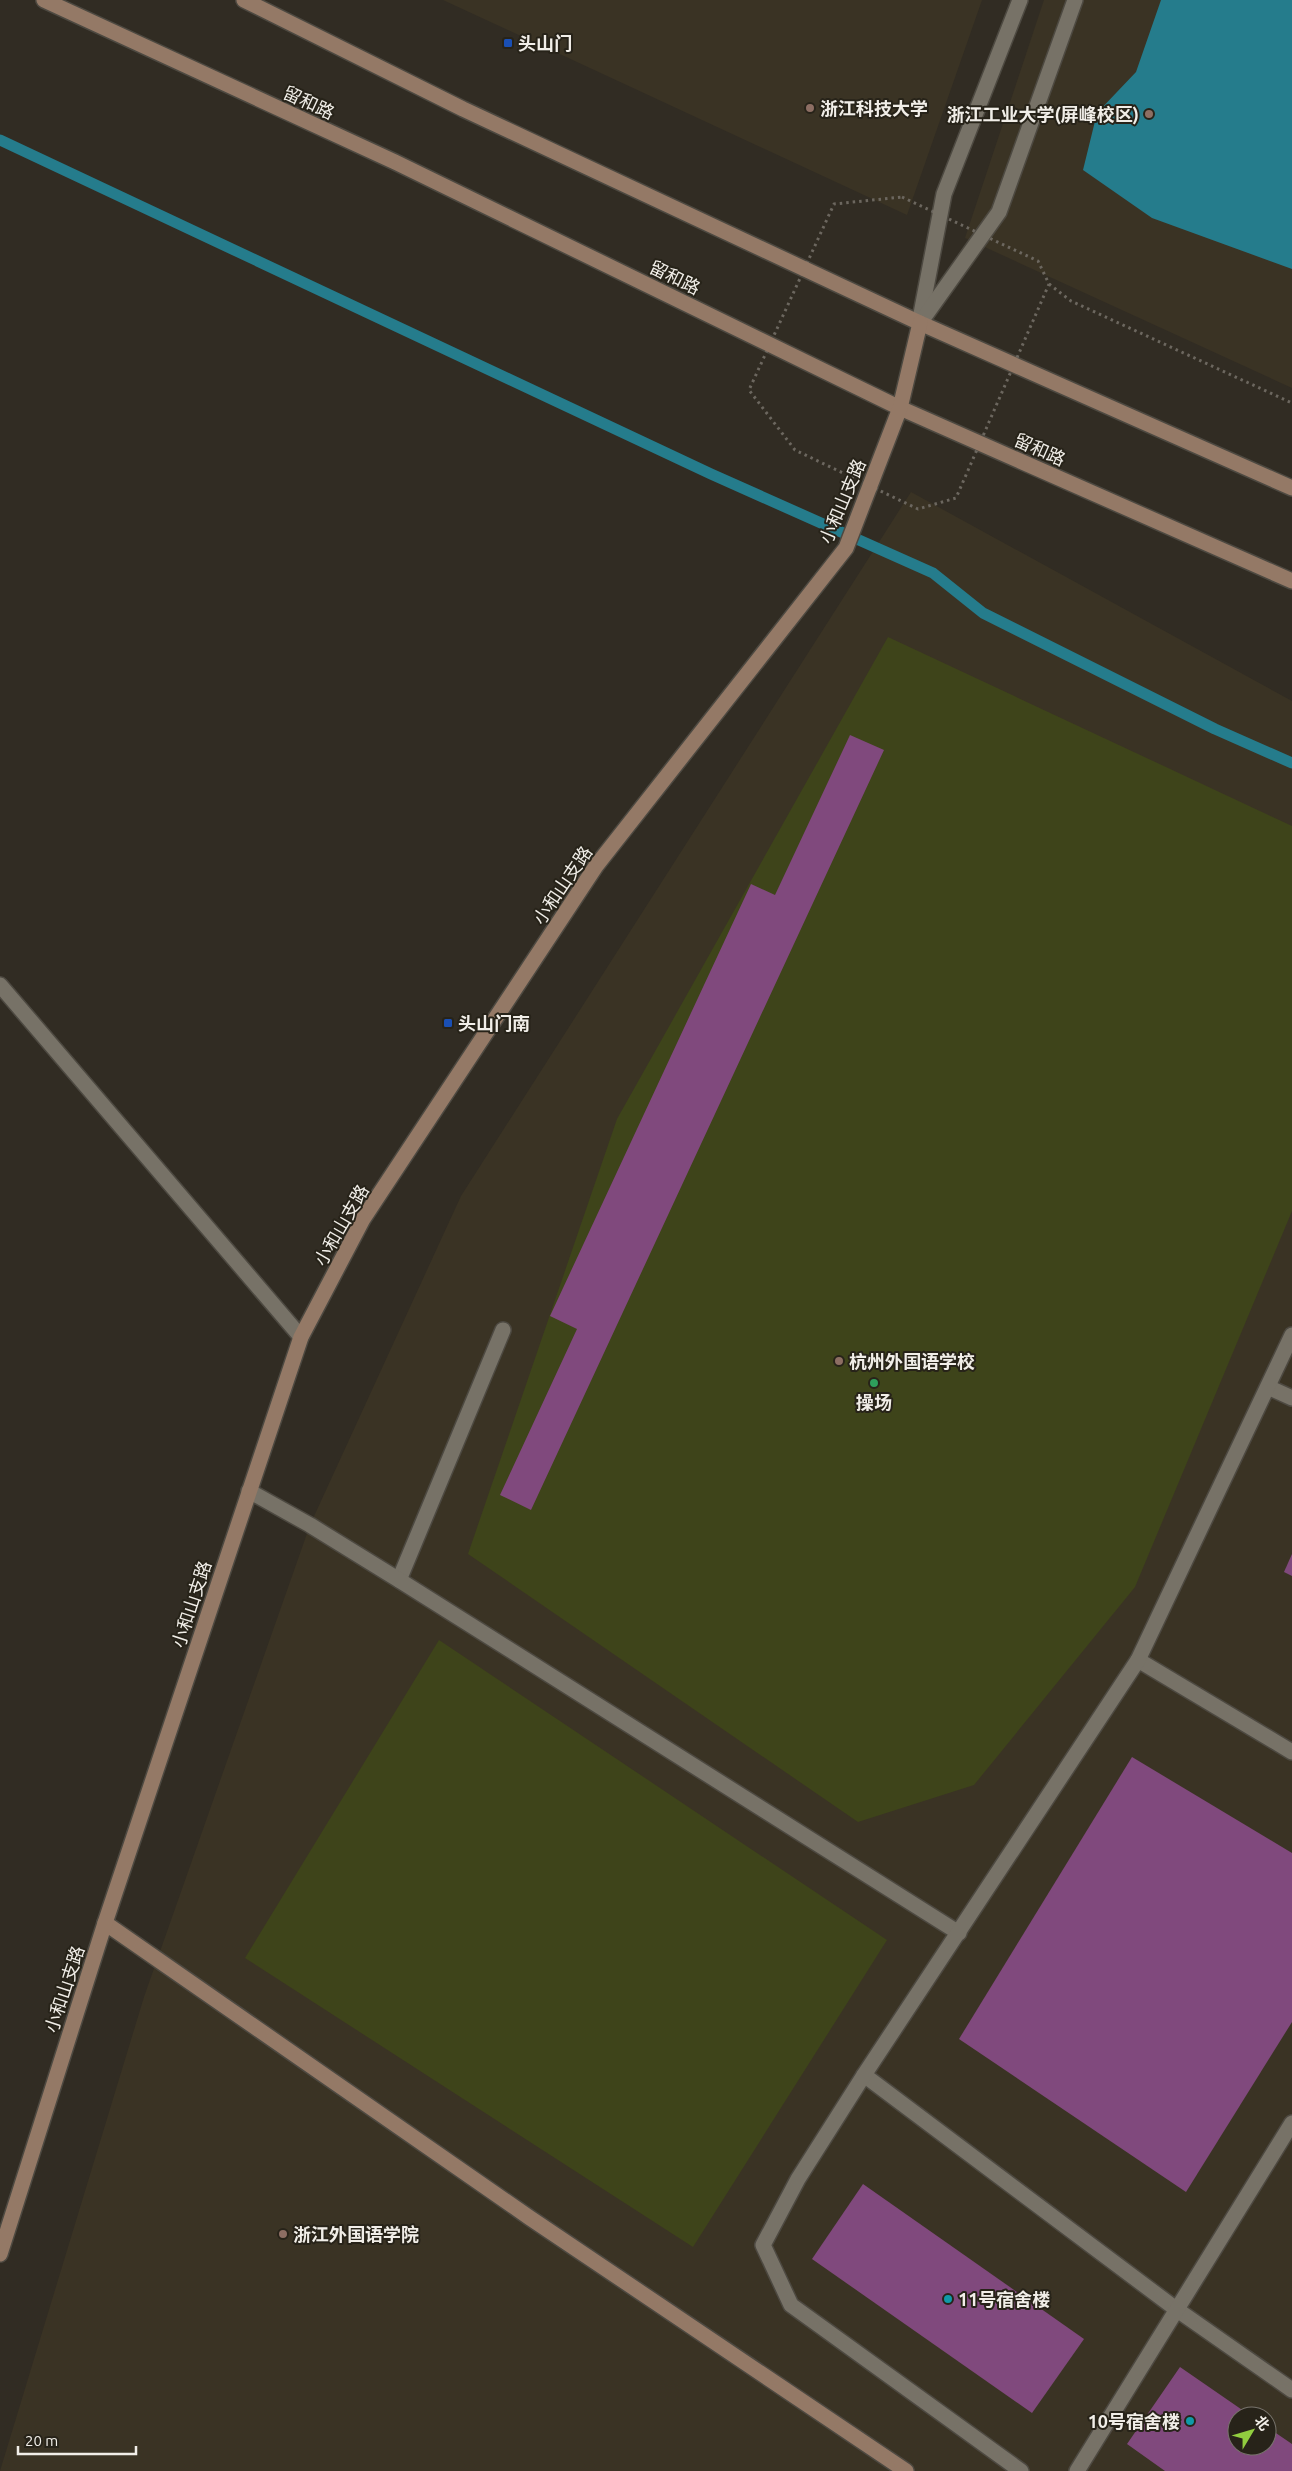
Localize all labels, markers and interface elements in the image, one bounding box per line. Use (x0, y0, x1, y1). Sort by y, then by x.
place label: 头山门 (518, 33, 572, 53)
marker: 头山门 (502, 37, 514, 49)
street label: 留和路 (280, 82, 338, 122)
place label: 浙江科技大学 (820, 98, 928, 118)
marker: 浙江科技大学 (804, 102, 816, 114)
place label: 浙江工业大学(屏峰校区) (947, 104, 1139, 125)
marker: 浙江工业大学(屏峰校区) (1143, 108, 1155, 120)
street label: 留和路 (646, 256, 704, 298)
street label: 留和路 (1011, 429, 1069, 469)
street label: 小和山支路 (815, 456, 869, 546)
street label: 小和山支路 (529, 842, 595, 928)
place label: 头山门南 (458, 1013, 530, 1033)
marker: 头山门南 (442, 1017, 454, 1029)
street label: 小和山支路 (310, 1181, 372, 1269)
place label: 杭州外国语学校 (849, 1351, 975, 1371)
marker: 杭州外国语学校 (833, 1355, 845, 1367)
marker: 操场 (868, 1377, 880, 1389)
place label: 操场 (856, 1392, 892, 1412)
street label: 小和山支路 (168, 1558, 214, 1650)
street label: 小和山支路 (41, 1943, 87, 2035)
place label: 浙江外国语学院 (293, 2224, 419, 2244)
marker: 浙江外国语学院 (277, 2228, 289, 2240)
place label: 11号宿舍楼 (958, 2289, 1050, 2309)
marker: 11号宿舍楼 (942, 2293, 954, 2305)
north arrow (1227, 2406, 1277, 2456)
place label: 10号宿舍楼 (1088, 2411, 1180, 2431)
text: 北 (1252, 2413, 1273, 2433)
marker: 10号宿舍楼 (1184, 2415, 1196, 2427)
scale bar (18, 2424, 135, 2456)
text: 20 m (25, 2432, 58, 2449)

